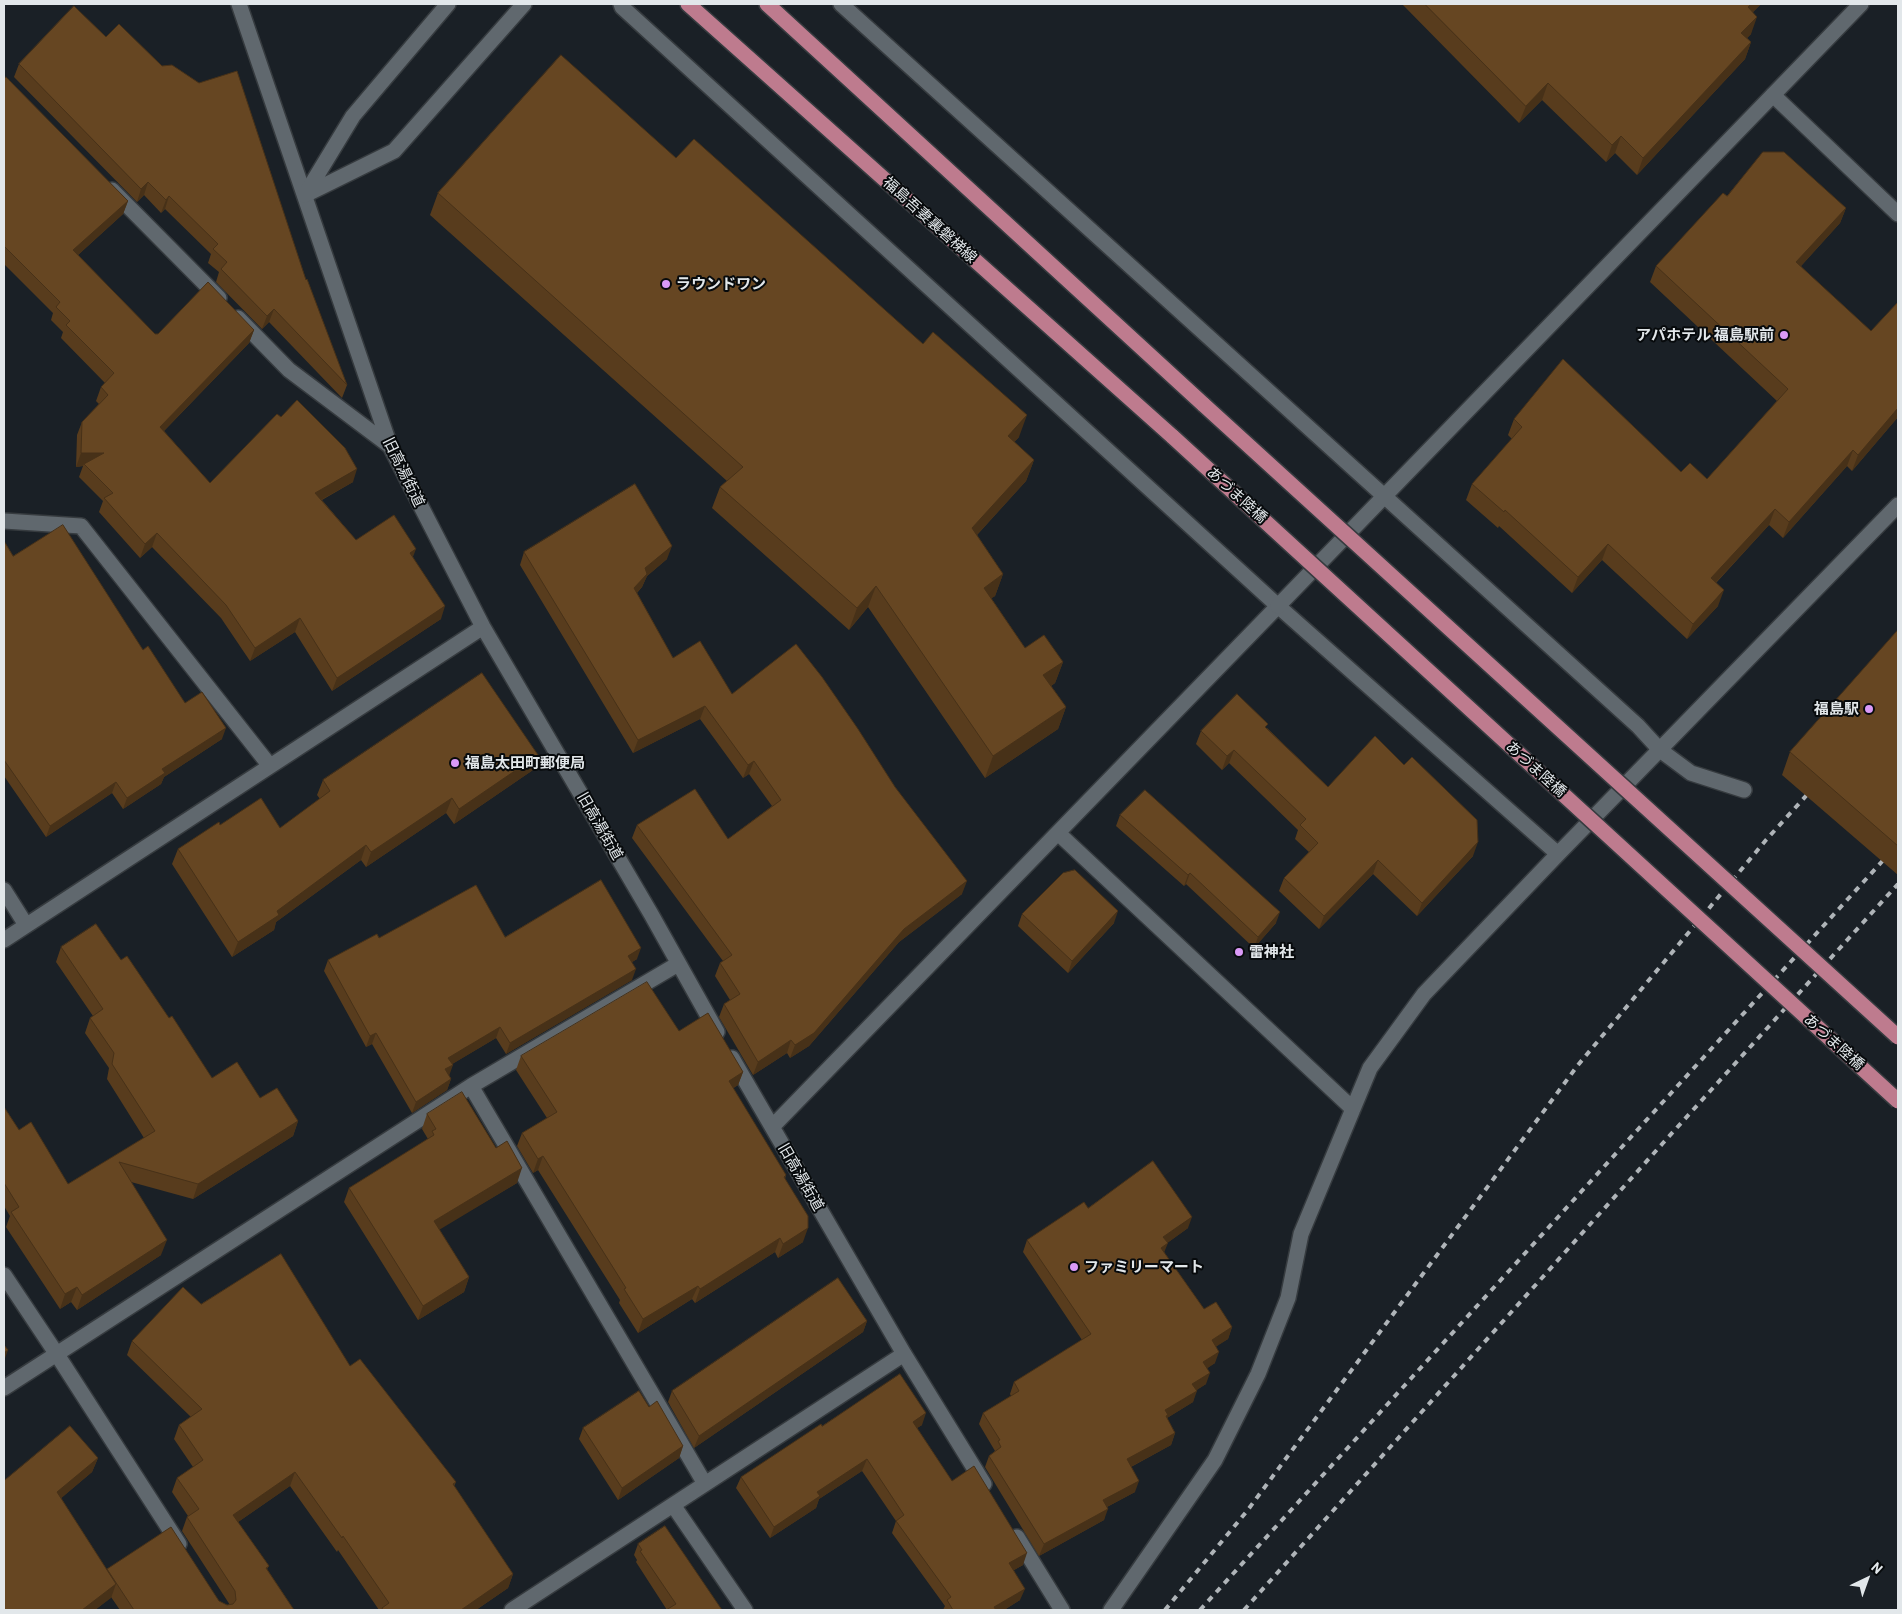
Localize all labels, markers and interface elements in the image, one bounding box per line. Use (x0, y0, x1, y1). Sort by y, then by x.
street label: 福島吾妻裏磐梯線 (879, 173, 981, 267)
place label: ラウンドワン (676, 275, 766, 293)
marker: ラウンドワン (660, 278, 672, 290)
place label: アパホテル 福島駅前 (1636, 326, 1774, 344)
marker: アパホテル 福島駅前 (1778, 329, 1790, 341)
street label: 旧高湯街道 (379, 434, 429, 510)
street label: あづま陸橋 (1203, 463, 1271, 527)
place label: 福島駅 (1814, 700, 1859, 718)
marker: 福島駅 (1863, 703, 1875, 715)
street label: あづま陸橋 (1502, 737, 1570, 801)
place label: 福島太田町郵便局 (465, 754, 585, 772)
marker: 福島太田町郵便局 (449, 757, 461, 769)
street label: 旧高湯街道 (573, 789, 627, 863)
place label: 雷神社 (1249, 943, 1294, 961)
marker: 雷神社 (1233, 946, 1245, 958)
street label: あづま陸橋 (1800, 1010, 1868, 1074)
street label: 旧高湯街道 (774, 1140, 828, 1214)
place label: ファミリーマート (1084, 1258, 1204, 1276)
marker: ファミリーマート (1068, 1261, 1080, 1273)
north arrow (1842, 1554, 1892, 1604)
text: N (1868, 1558, 1887, 1577)

